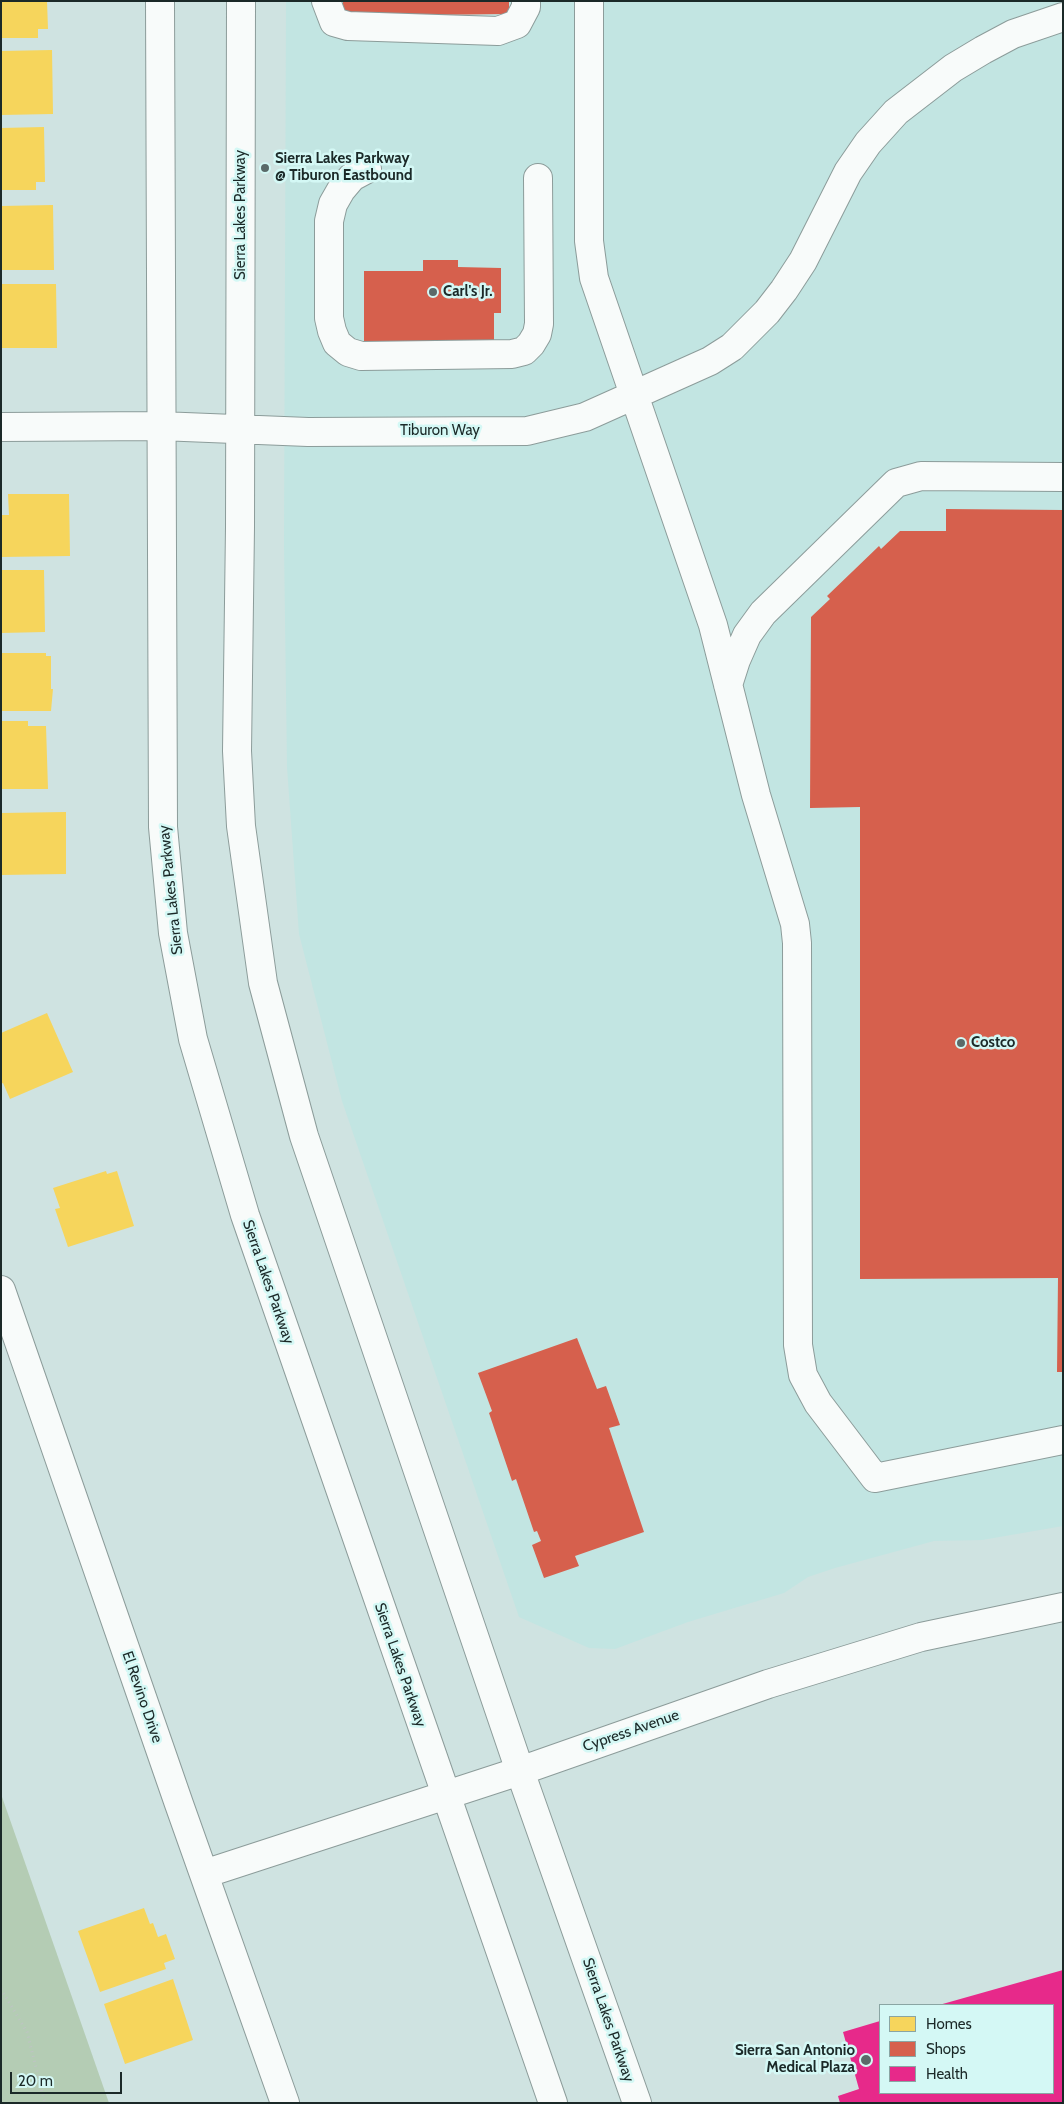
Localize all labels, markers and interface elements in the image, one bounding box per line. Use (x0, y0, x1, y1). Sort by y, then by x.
street label: Sierra Lakes Parkway (232, 150, 250, 280)
place label: Sierra Lakes Parkway @ Tiburon Eastbound (275, 150, 413, 185)
marker: Sierra Lakes Parkway @ Tiburon Eastbound (259, 162, 271, 174)
place label: Carl's Jr. (443, 283, 493, 301)
marker: Carl's Jr. (427, 286, 439, 298)
street label: Tiburon Way (400, 422, 480, 440)
street label: Sierra Lakes Parkway (155, 824, 187, 956)
place label: Costco (971, 1034, 1015, 1052)
marker: Costco (955, 1037, 967, 1049)
street label: Sierra Lakes Parkway (238, 1218, 298, 1346)
street label: Sierra Lakes Parkway (370, 1601, 430, 1729)
street label: El Revino Drive (118, 1649, 166, 1745)
street label: Cypress Avenue (580, 1706, 682, 1756)
street label: Sierra Lakes Parkway (578, 1956, 638, 2084)
legend (879, 2004, 1054, 2094)
text: Homes (926, 2015, 972, 2033)
text: Shops (926, 2040, 966, 2058)
place label: Sierra San Antonio Medical Plaza (735, 2042, 855, 2077)
marker: Sierra San Antonio Medical Plaza (859, 2053, 873, 2067)
scale bar (12, 2062, 125, 2094)
text: Health (926, 2065, 968, 2083)
text: 20 m (18, 2072, 53, 2090)

